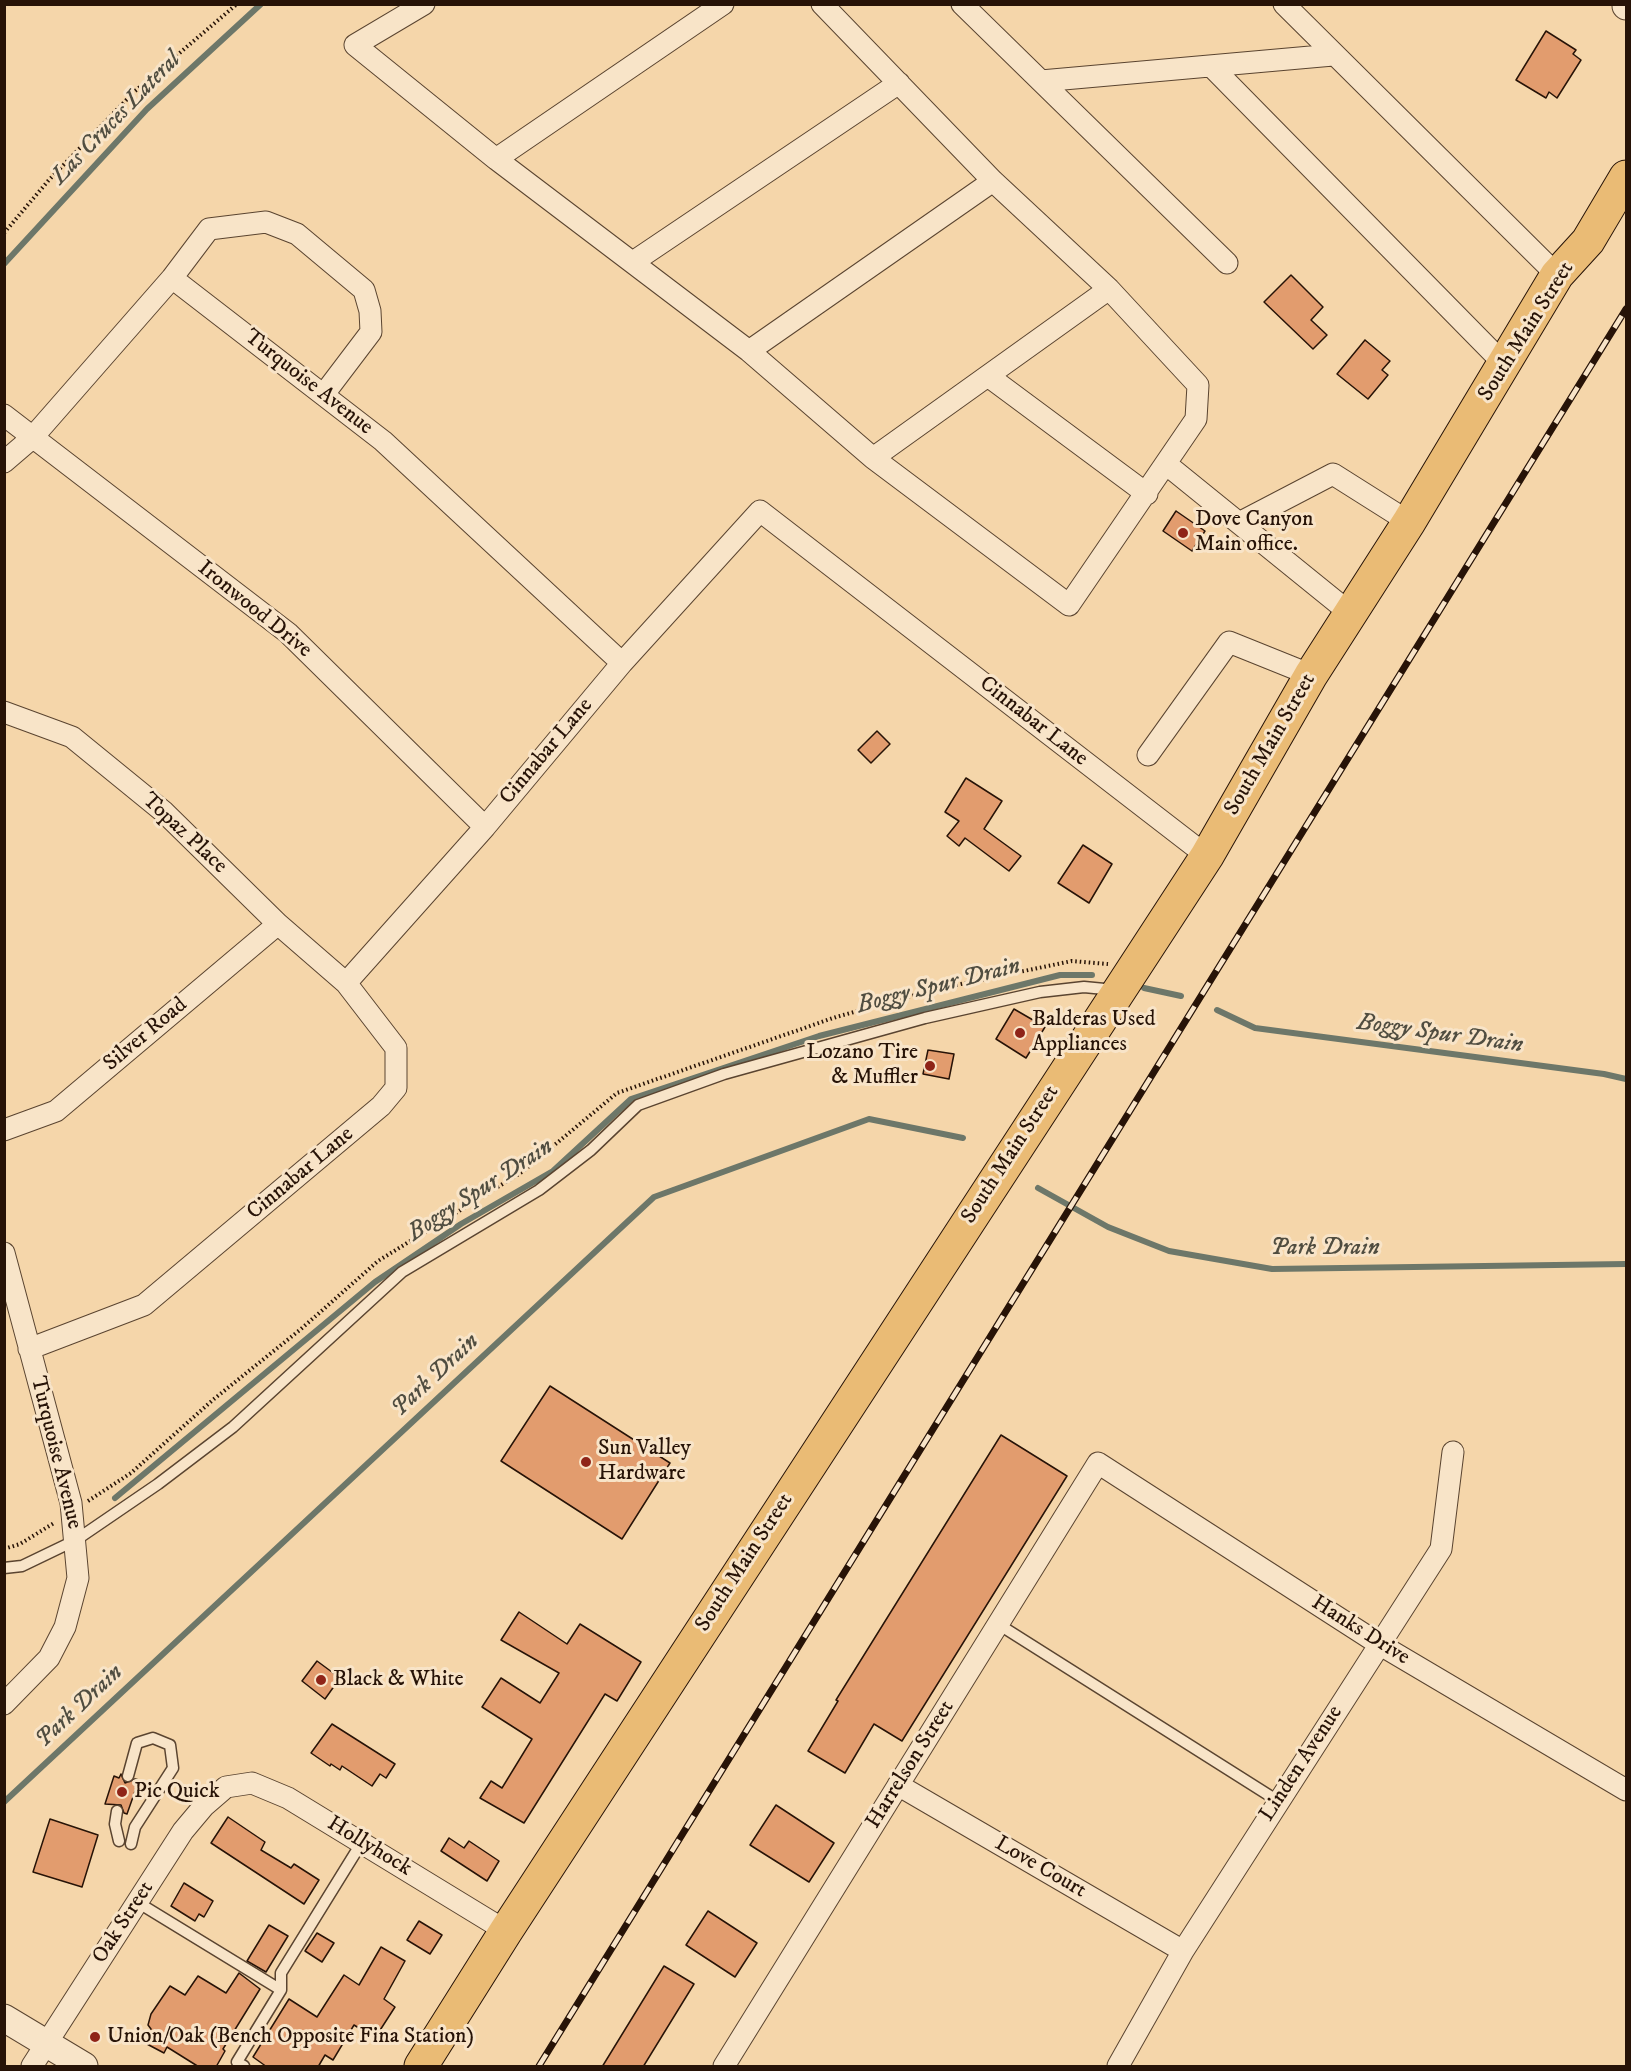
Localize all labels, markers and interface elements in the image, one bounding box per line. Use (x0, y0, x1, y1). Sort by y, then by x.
water label: Las Cruces Lateral (46, 46, 188, 192)
street label: South Main Street (1474, 257, 1580, 407)
street label: Turquoise Avenue (238, 324, 378, 442)
place label: Dove Canyon Main office. (1195, 507, 1313, 558)
marker: Dove Canyon Main office. (1176, 526, 1190, 540)
street label: Ironwood Drive (192, 556, 316, 664)
street label: South Main Street (1220, 669, 1322, 821)
street label: Cinnabar Lane (973, 671, 1093, 773)
street label: Cinnabar Lane (495, 693, 599, 811)
street label: Topaz Place (136, 788, 232, 880)
water label: Boggy Spur Drain (854, 953, 1024, 1021)
street label: Silver Road (99, 992, 193, 1078)
place label: Balderas Used Appliances (1032, 1007, 1156, 1058)
water label: Boggy Spur Drain (1355, 1009, 1525, 1061)
marker: Balderas Used Appliances (1013, 1026, 1027, 1040)
place label: Lozano Tire & Muffler (806, 1040, 918, 1092)
marker: Lozano Tire & Muffler (923, 1059, 937, 1073)
street label: South Main Street (956, 1081, 1066, 1229)
street label: Cinnabar Lane (242, 1122, 360, 1226)
water label: Boggy Spur Drain (403, 1133, 559, 1249)
water label: Park Drain (1270, 1235, 1380, 1263)
water label: Park Drain (386, 1328, 486, 1424)
street label: Turquoise Avenue (23, 1374, 87, 1532)
place label: Sun Valley Hardware (598, 1436, 691, 1488)
marker: Sun Valley Hardware (579, 1455, 593, 1469)
street label: South Main Street (690, 1489, 800, 1637)
street label: Hanks Drive (1306, 1590, 1414, 1672)
water label: Park Drain (30, 1659, 130, 1755)
place label: Black & White (333, 1667, 464, 1693)
marker: Black & White (314, 1673, 328, 1687)
street label: Harrelson Street (861, 1696, 961, 1834)
street label: Linden Avenue (1255, 1701, 1349, 1827)
place label: Pic Quick (134, 1779, 220, 1805)
marker: Pic Quick (115, 1785, 129, 1799)
street label: Hollyhock (322, 1811, 416, 1883)
street label: Love Court (990, 1831, 1090, 1905)
street label: Oak Street (88, 1877, 160, 1969)
place label: Union/Oak (Bench Opposite Fina Station) (107, 2024, 474, 2050)
marker: Union/Oak (Bench Opposite Fina Station) (88, 2030, 102, 2044)

